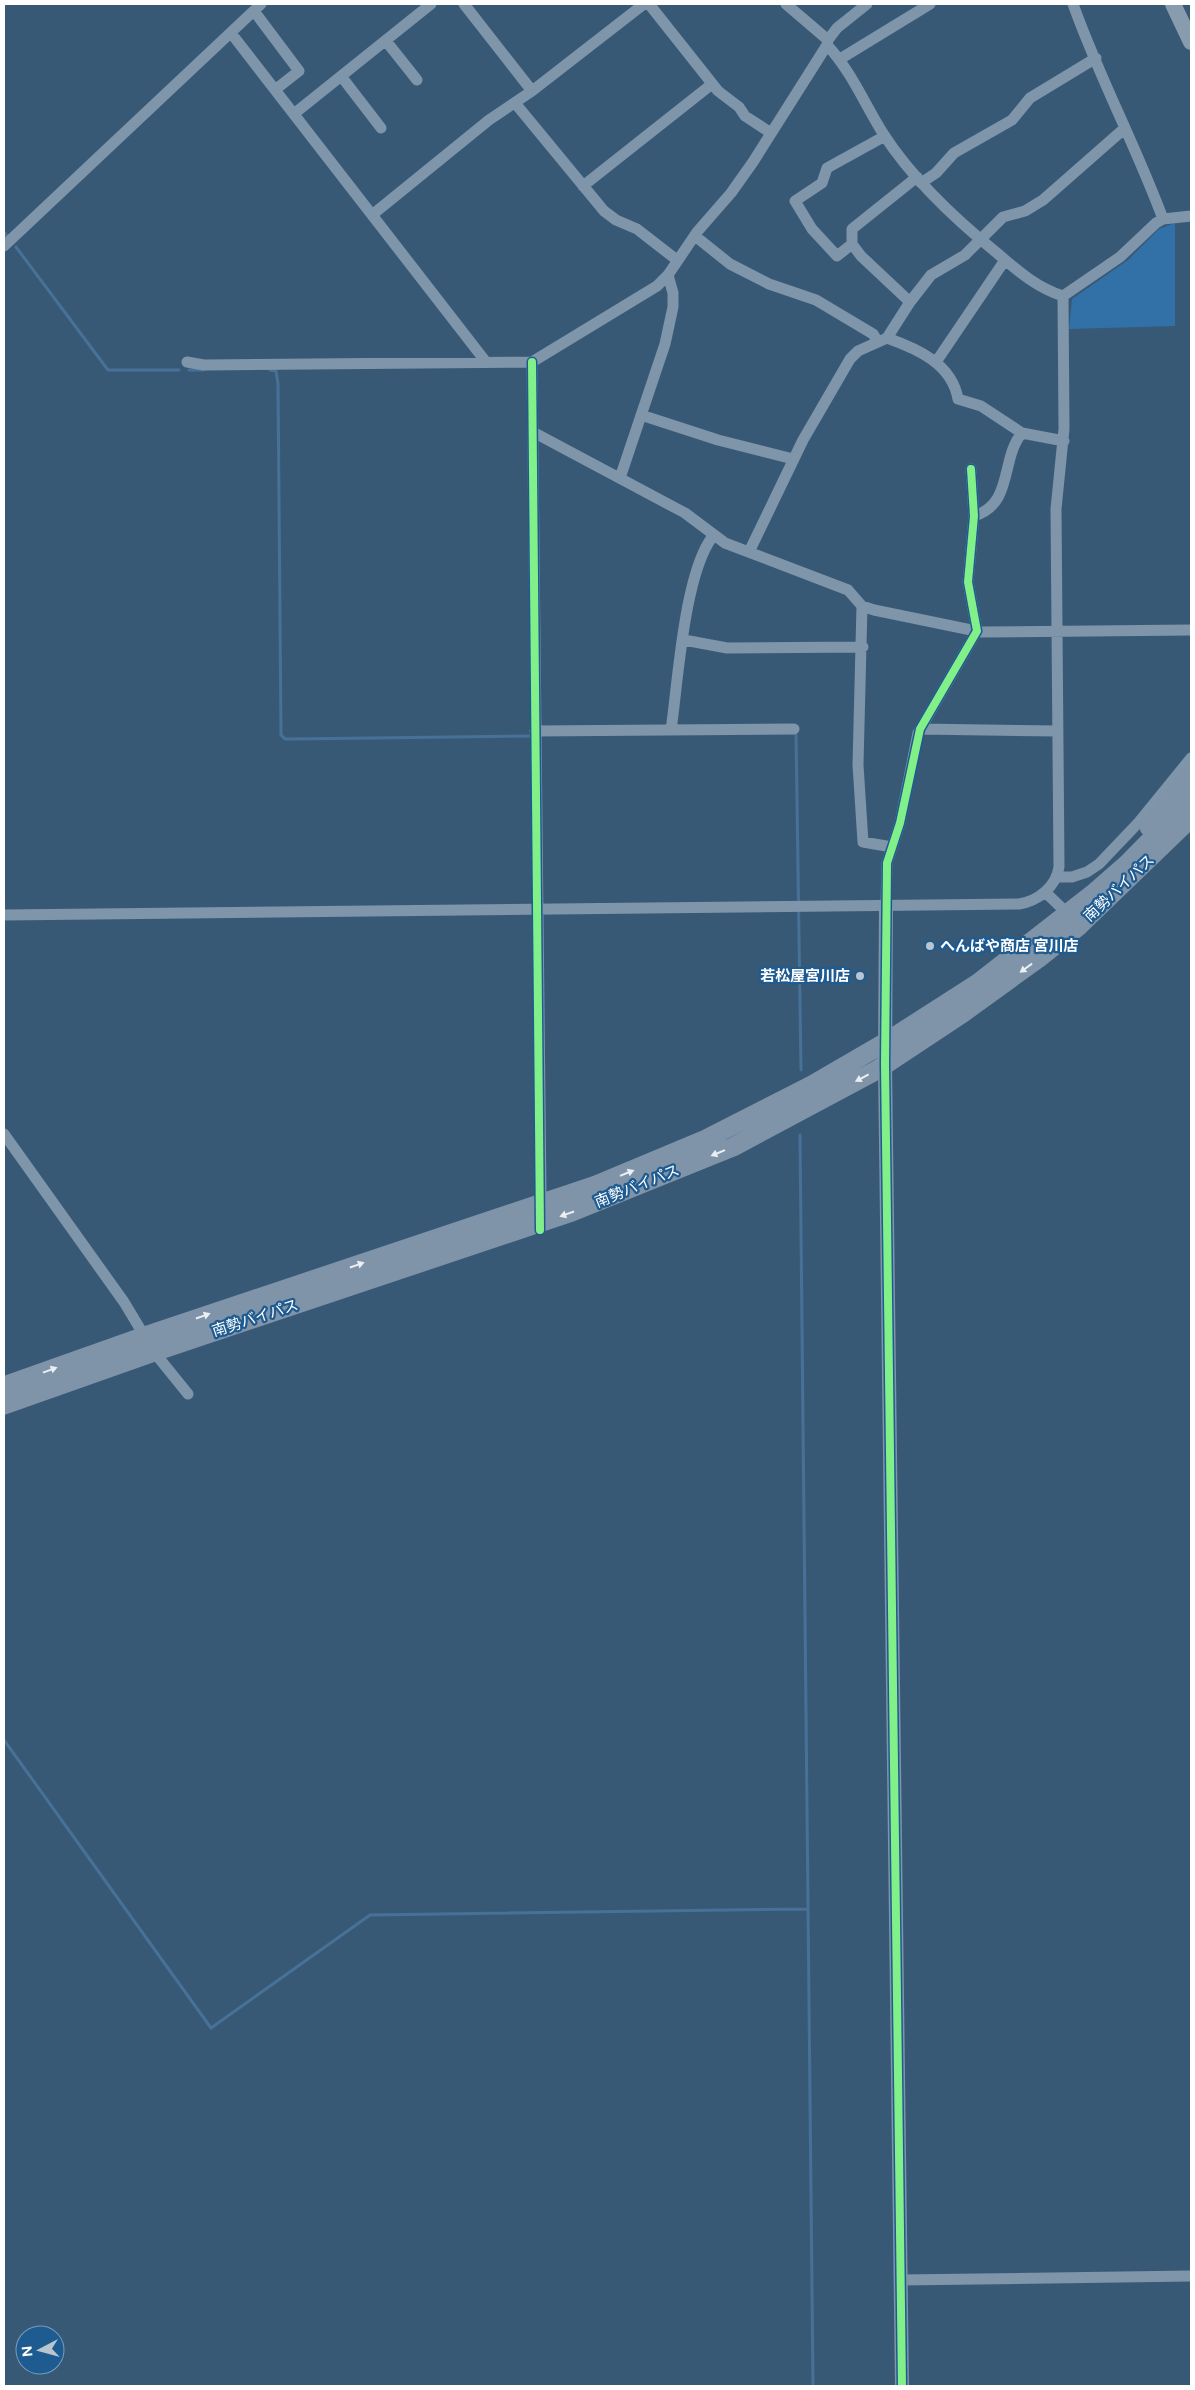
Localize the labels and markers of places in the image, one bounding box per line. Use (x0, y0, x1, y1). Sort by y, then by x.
place label: へんばや商店 宮川店 (940, 937, 1079, 955)
marker: へんばや商店 宮川店 (924, 940, 936, 952)
place label: 若松屋宮川店 (760, 967, 850, 985)
marker: 若松屋宮川店 (854, 970, 866, 982)

